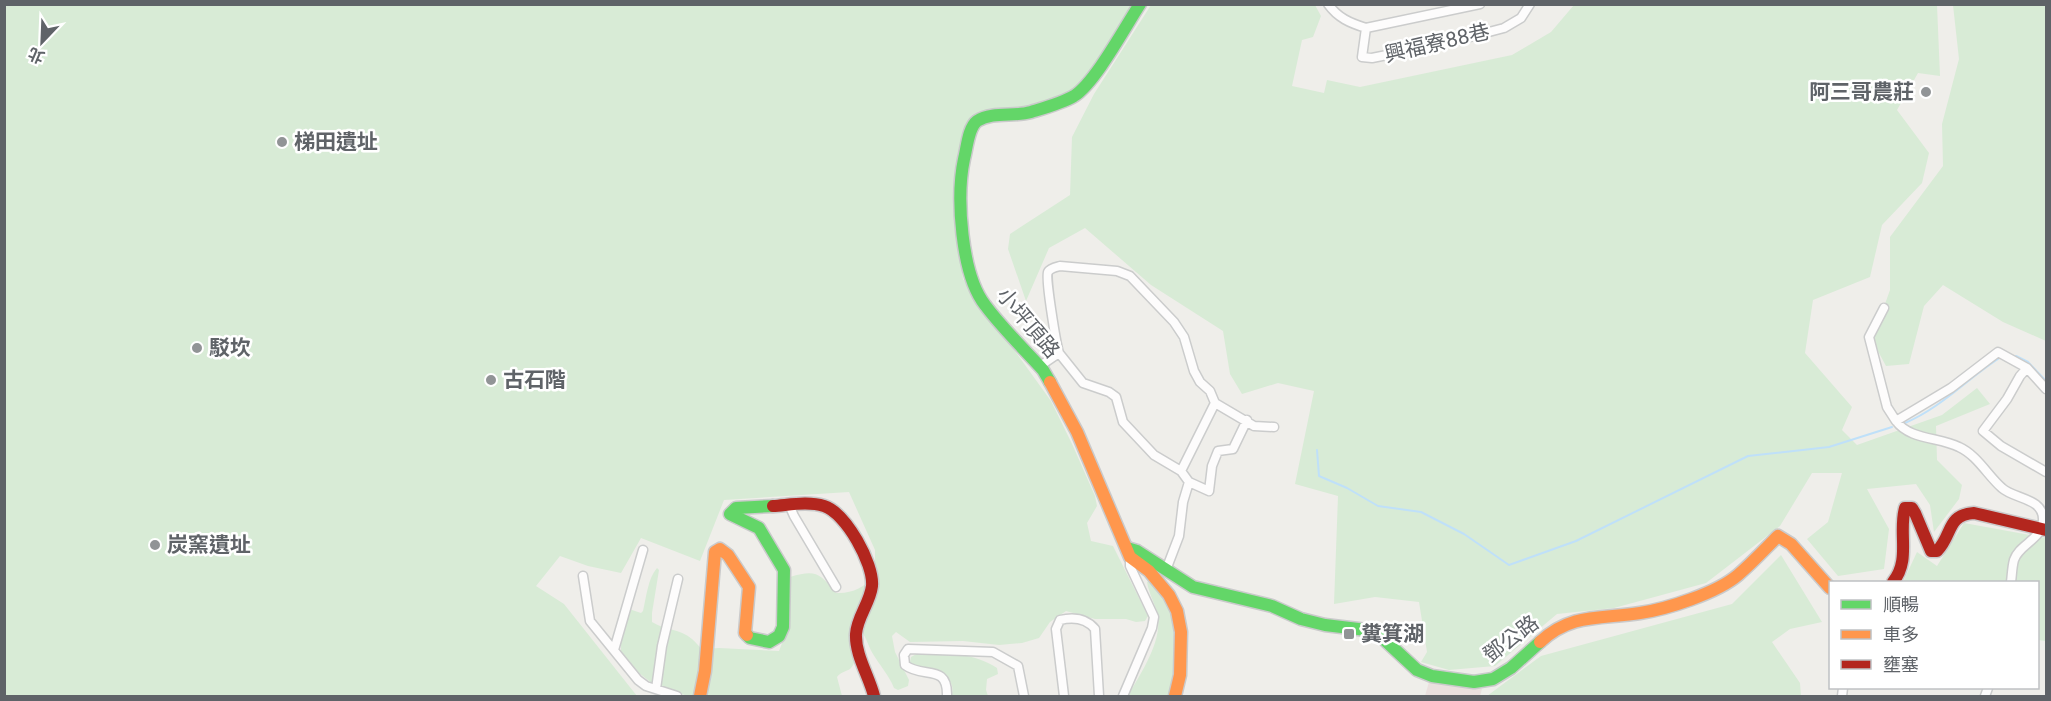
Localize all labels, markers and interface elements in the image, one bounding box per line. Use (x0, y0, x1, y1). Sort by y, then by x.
north arrow (12, 12, 72, 72)
street label: 興福寮88巷 (1382, 19, 1492, 67)
text: 北 (25, 43, 47, 67)
place label: 阿三哥農莊 (1809, 80, 1914, 104)
marker: 阿三哥農莊 (1919, 85, 1933, 99)
place label: 梯田遺址 (294, 130, 378, 154)
marker: 梯田遺址 (275, 135, 289, 149)
street label: 小坪頂路 (992, 283, 1064, 363)
place label: 駁坎 (209, 336, 251, 360)
marker: 駁坎 (190, 341, 204, 355)
place label: 古石階 (503, 368, 566, 392)
marker: 古石階 (484, 373, 498, 387)
place label: 炭窯遺址 (167, 533, 251, 557)
marker: 炭窯遺址 (148, 538, 162, 552)
legend (1829, 581, 2039, 689)
text: 順暢 (1883, 594, 1919, 615)
street label: 鄧公路 (1479, 610, 1543, 668)
place label: 糞箕湖 (1361, 622, 1424, 646)
text: 車多 (1883, 624, 1919, 645)
marker: 糞箕湖 (1342, 627, 1356, 641)
text: 壅塞 (1883, 654, 1919, 675)

